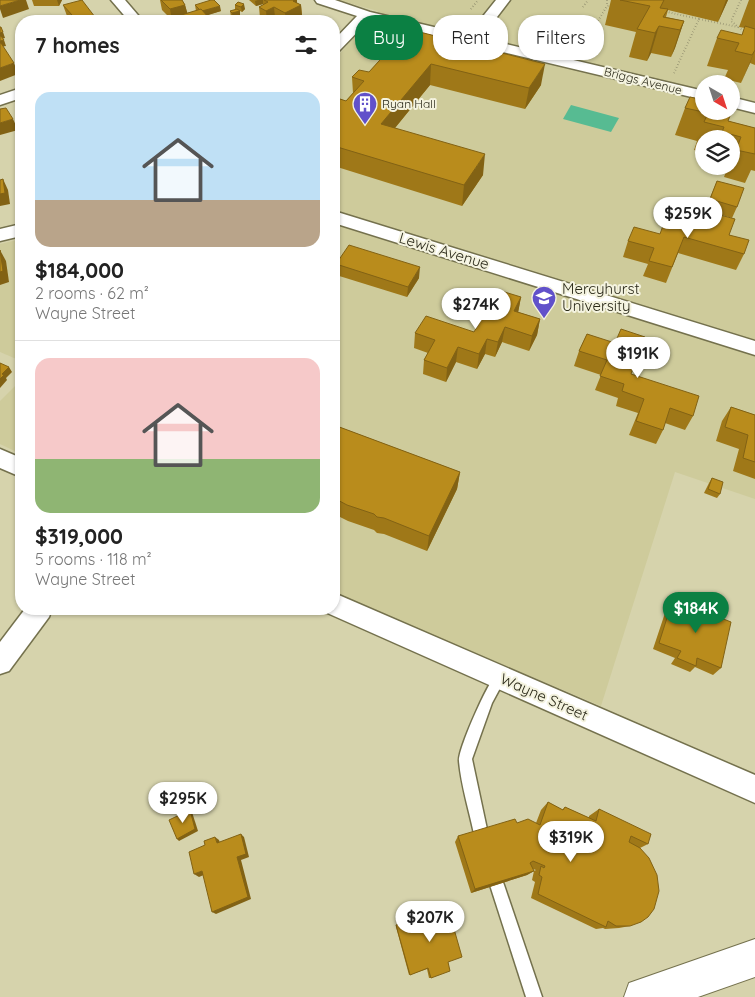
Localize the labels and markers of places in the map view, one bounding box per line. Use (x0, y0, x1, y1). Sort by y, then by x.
building icon: Ryan Hall (352, 91, 378, 125)
place label: Ryan Hall (382, 96, 436, 111)
pin: $259K (653, 196, 723, 239)
place label: Mercyhurst University (562, 279, 640, 315)
school or university icon: Mercyhurst University (531, 285, 557, 319)
pin: $274K (441, 288, 511, 330)
pin: $191K (603, 336, 673, 379)
pin: $184K (661, 592, 731, 634)
pin: $295K (148, 782, 218, 824)
pin: $319K (536, 820, 606, 863)
pin: $207K (395, 900, 465, 943)

